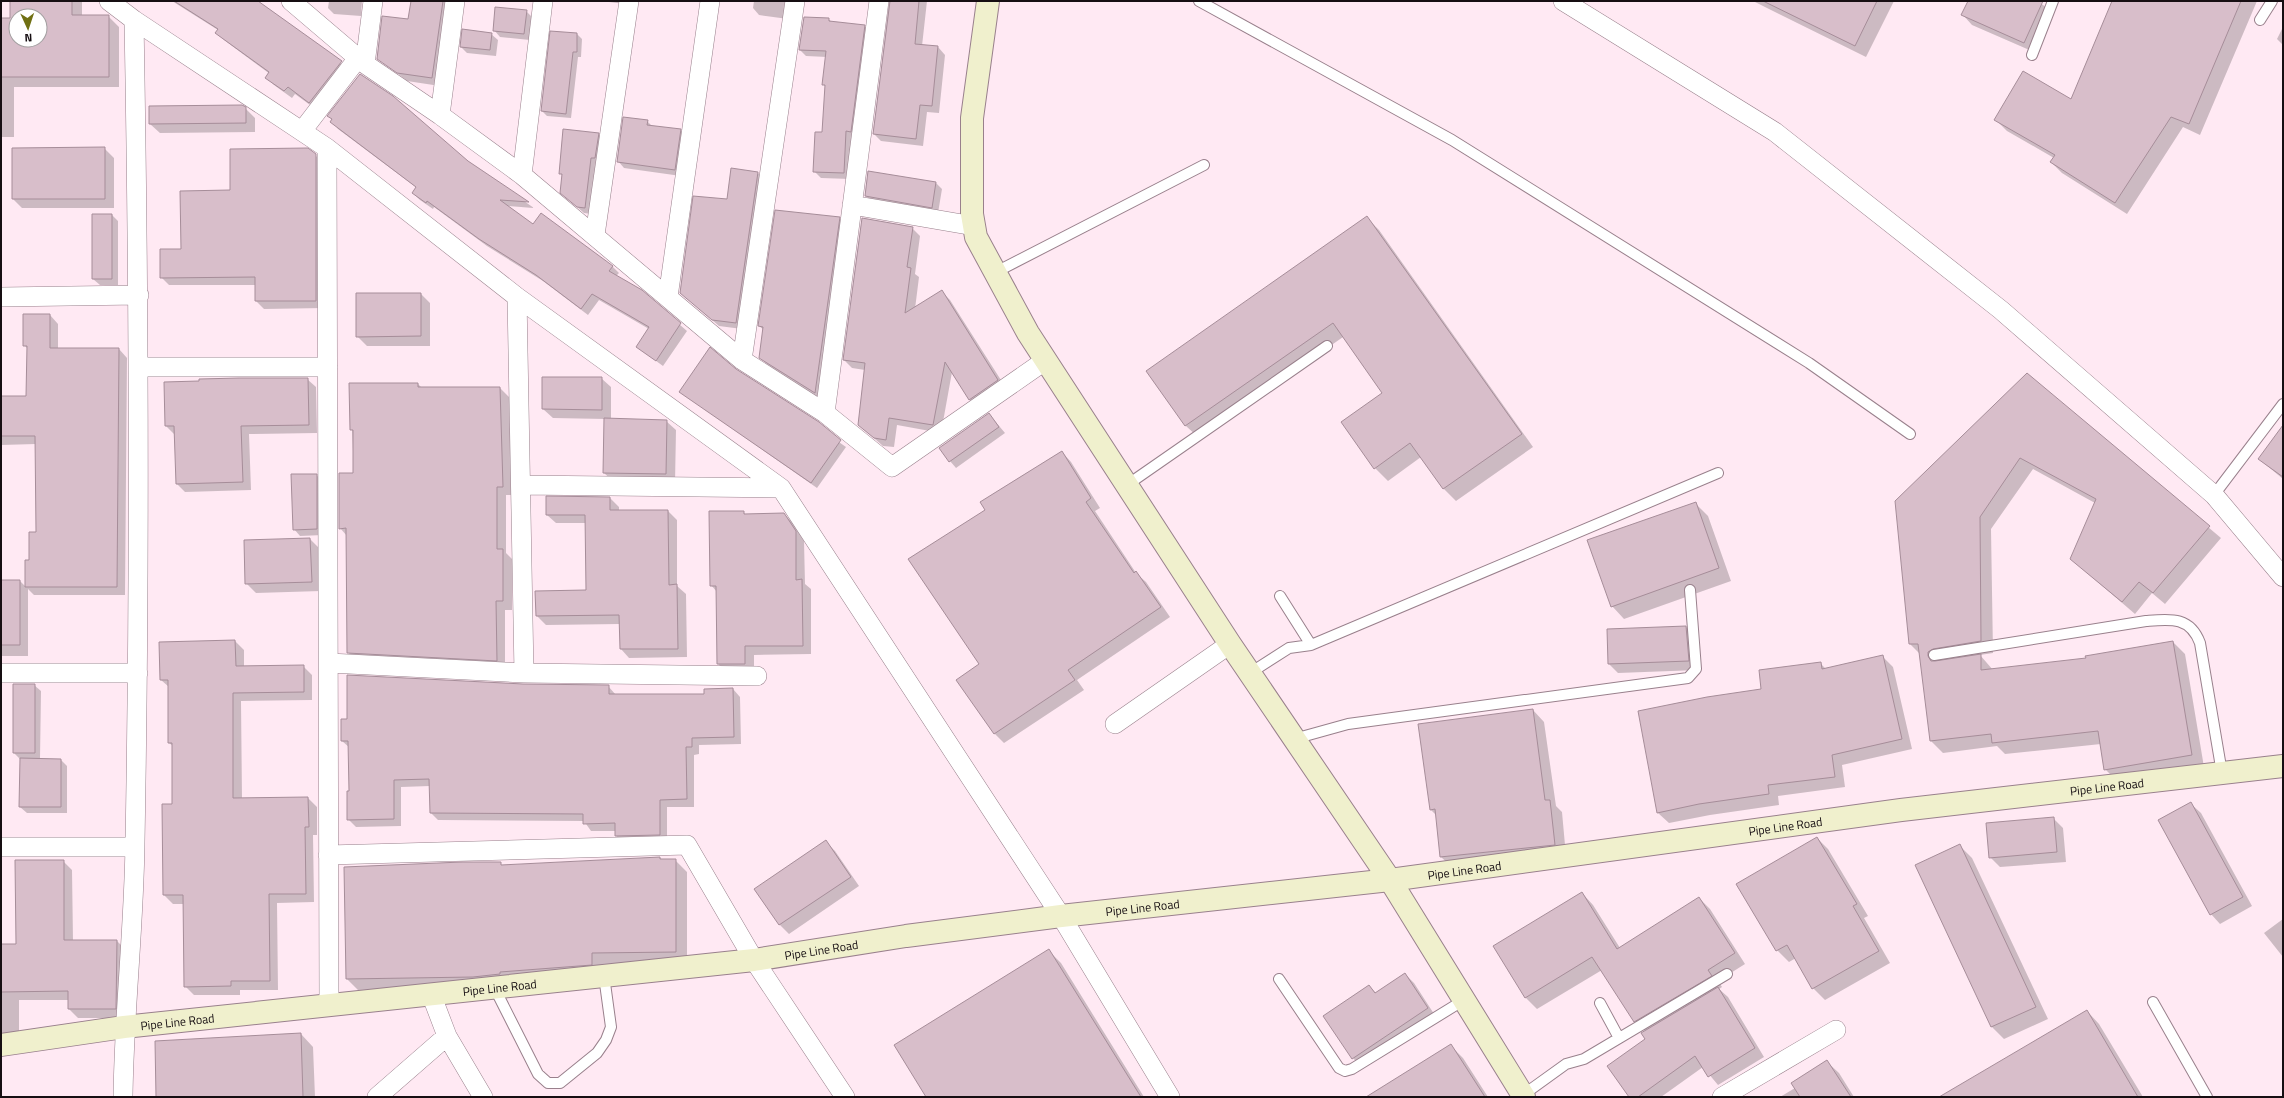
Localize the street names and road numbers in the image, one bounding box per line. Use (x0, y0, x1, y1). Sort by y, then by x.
street label: Pipe Line Road (2069, 773, 2145, 800)
street label: Pipe Line Road (1747, 811, 1823, 840)
street label: Pipe Line Road (1426, 855, 1502, 884)
street label: Pipe Line Road (1104, 894, 1180, 921)
street label: Pipe Line Road (783, 934, 860, 965)
street label: Pipe Line Road (462, 974, 538, 1000)
street label: Pipe Line Road (139, 1008, 215, 1035)

